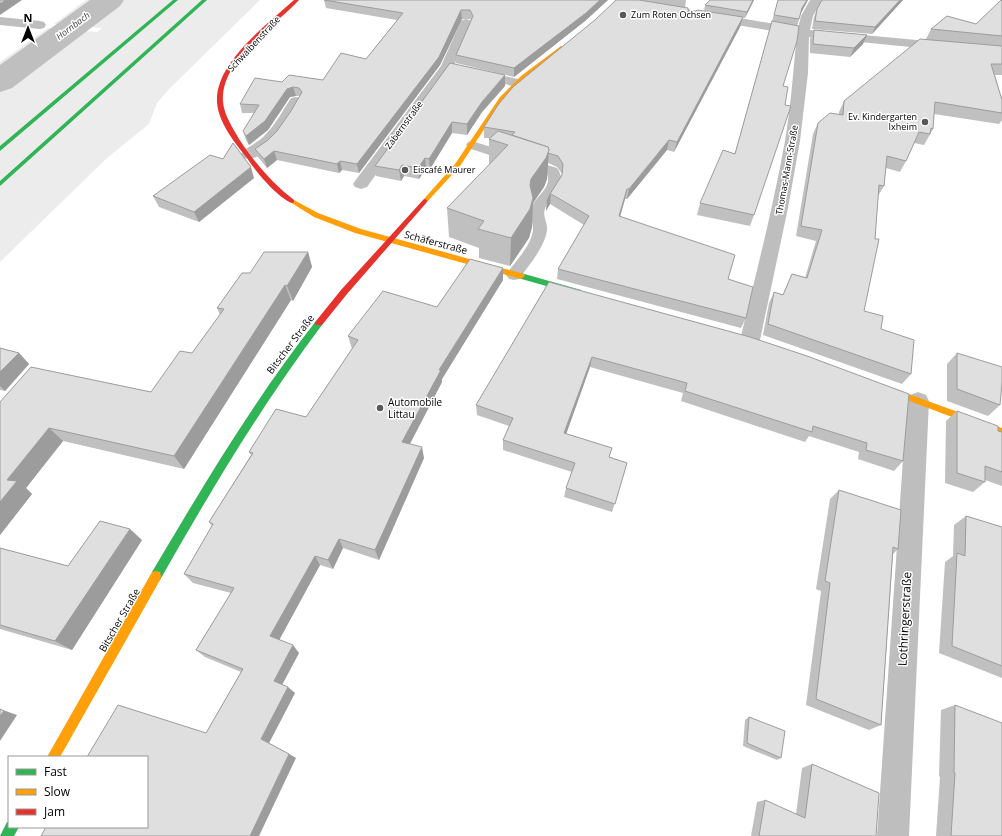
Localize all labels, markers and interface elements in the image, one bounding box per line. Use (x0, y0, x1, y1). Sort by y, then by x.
north arrow (8, 8, 48, 48)
place label: Zum Roten Ochsen (631, 8, 711, 21)
water label: Hornbach (53, 9, 92, 43)
text: N (24, 10, 32, 25)
marker: Zum Roten Ochsen (618, 10, 628, 20)
street label: Schwalbenstraße (224, 13, 283, 74)
street label: Zabernstraße (382, 98, 426, 151)
place label: Ev. Kindergarten Ixheim (848, 110, 917, 133)
marker: Ev. Kindergarten Ixheim (920, 117, 930, 127)
street label: Thomas-Mann-Straße (772, 124, 801, 216)
place label: Eiscafé Maurer (413, 163, 476, 176)
marker: Eiscafé Maurer (400, 165, 410, 175)
street label: Schäferstraße (403, 227, 470, 257)
street label: Bitscher Straße (263, 311, 317, 377)
place label: Automobile Littau (388, 395, 442, 421)
marker: Automobile Littau (375, 403, 385, 413)
street label: Lothringerstraße (894, 571, 915, 667)
street label: Bitscher Straße (95, 585, 143, 654)
legend (8, 756, 148, 828)
text: Fast (44, 763, 67, 780)
text: Slow (44, 783, 71, 800)
text: Jam (43, 803, 65, 820)

